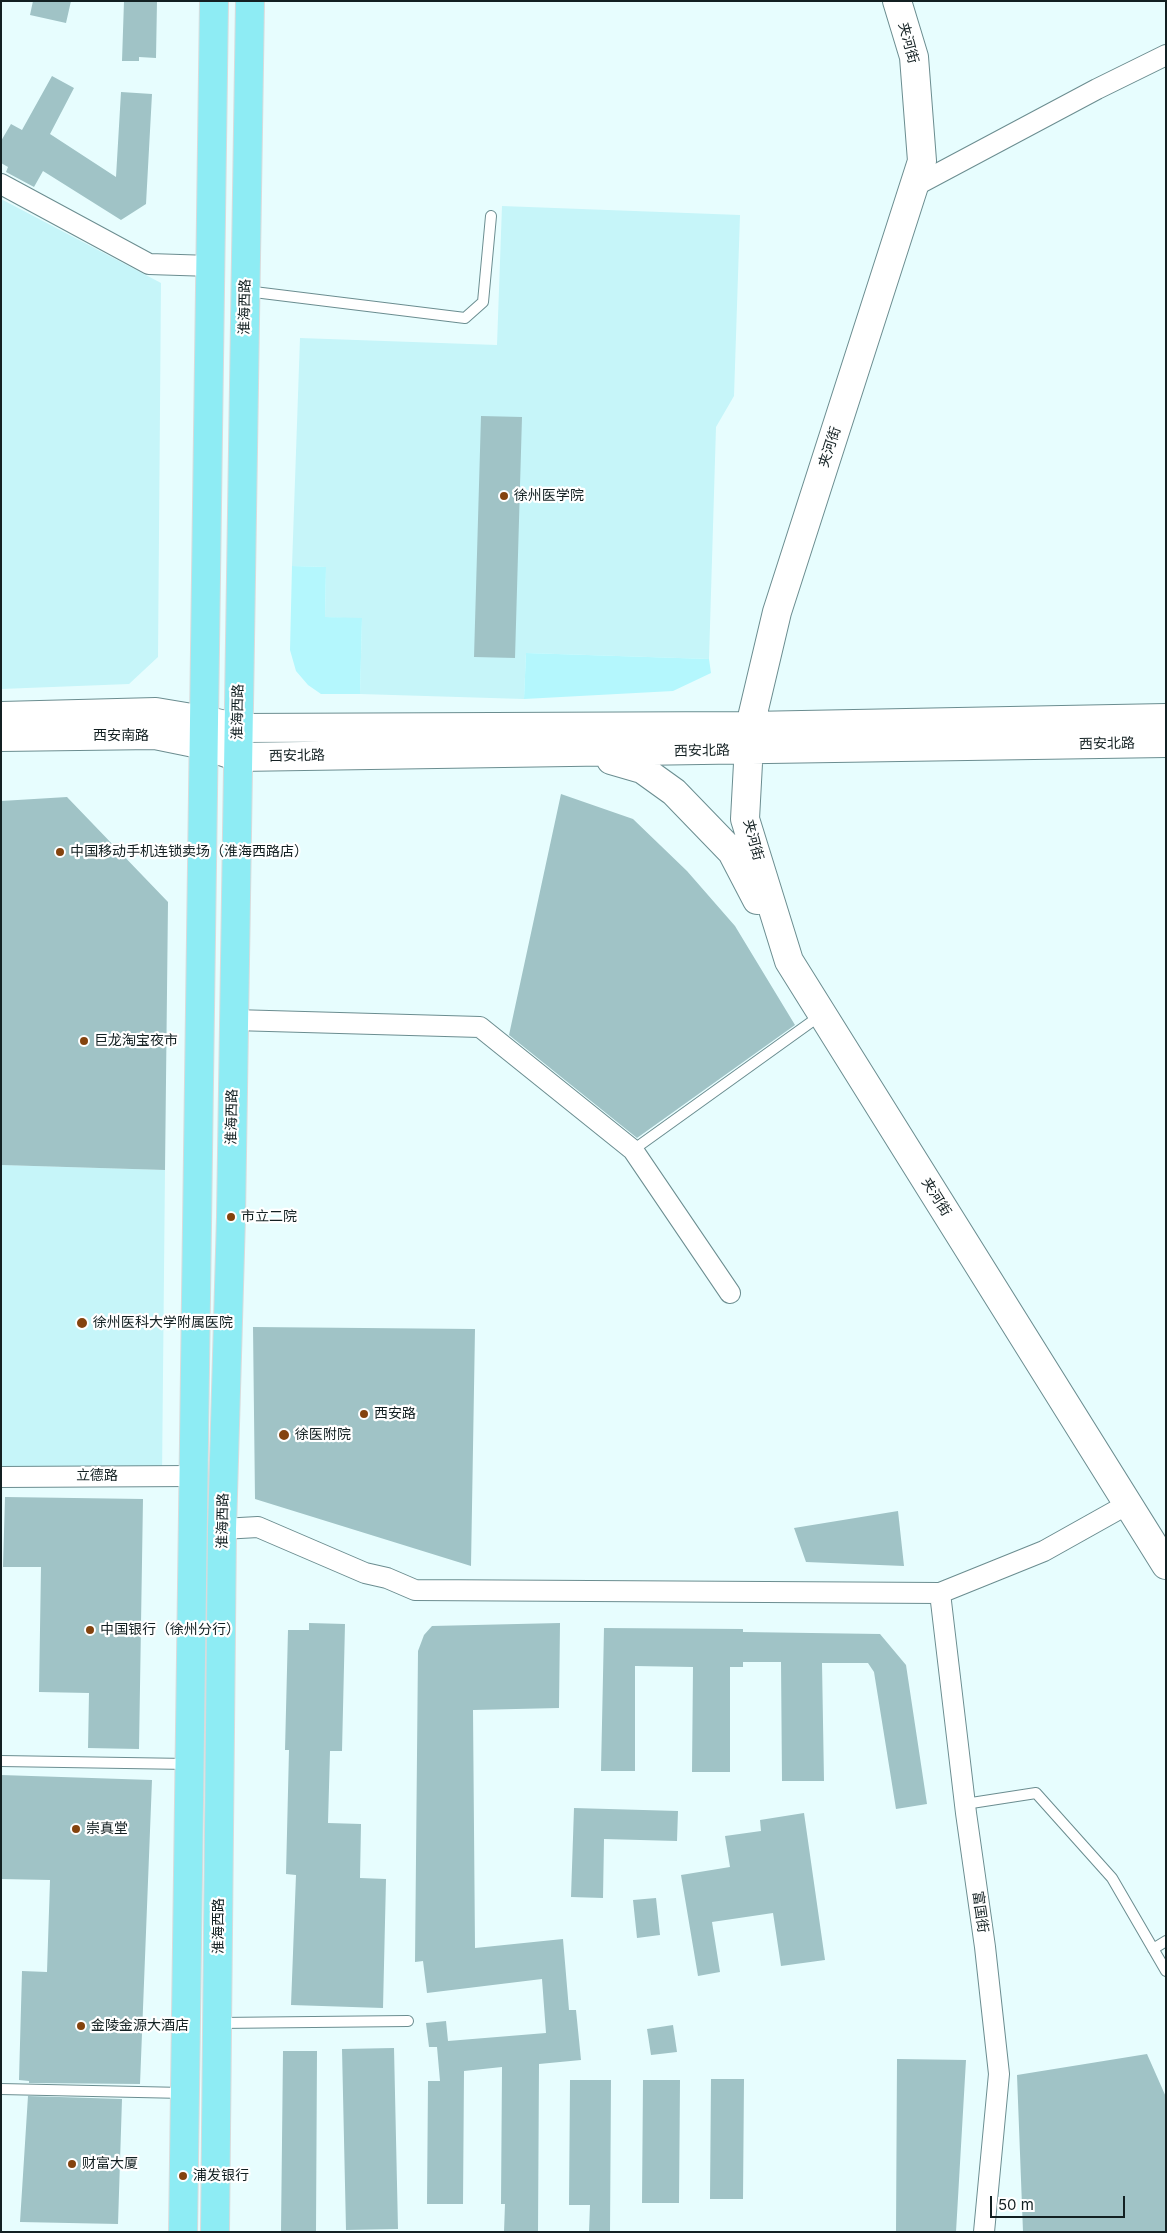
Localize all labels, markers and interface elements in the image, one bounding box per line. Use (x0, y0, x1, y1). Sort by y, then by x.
street label: 夹河街 (894, 21, 922, 65)
street label: 淮海西路 (236, 279, 254, 335)
street label: 夹河街 (816, 424, 844, 470)
place label: 徐州医学院 (514, 488, 584, 504)
marker: 徐州医学院 (498, 490, 510, 502)
street label: 淮海西路 (229, 684, 247, 740)
street label: 西安南路 (93, 728, 149, 744)
street label: 西安北路 (1079, 735, 1135, 753)
street label: 西安北路 (674, 742, 730, 760)
street label: 西安北路 (269, 747, 325, 765)
street label: 夹河街 (739, 818, 767, 862)
place label: 中国移动手机连锁卖场（淮海西路店） (70, 844, 308, 860)
marker: 中国移动手机连锁卖场（淮海西路店） (54, 846, 66, 858)
place label: 巨龙淘宝夜市 (94, 1033, 178, 1049)
marker: 巨龙淘宝夜市 (78, 1035, 90, 1047)
street label: 淮海西路 (223, 1089, 241, 1145)
street label: 夹河街 (918, 1175, 954, 1219)
place label: 市立二院 (241, 1209, 297, 1225)
marker: 市立二院 (225, 1211, 237, 1223)
place label: 徐州医科大学附属医院 (93, 1315, 233, 1331)
marker: 徐州医科大学附属医院 (75, 1316, 89, 1330)
place label: 西安路 (374, 1406, 416, 1422)
marker: 西安路 (358, 1408, 370, 1420)
place label: 徐医附院 (295, 1427, 351, 1443)
marker: 徐医附院 (277, 1428, 291, 1442)
street label: 立德路 (76, 1468, 118, 1484)
street label: 淮海西路 (214, 1493, 232, 1549)
place label: 中国银行（徐州分行） (100, 1622, 240, 1638)
marker: 中国银行（徐州分行） (84, 1624, 96, 1636)
place label: 崇真堂 (86, 1821, 128, 1837)
marker: 崇真堂 (70, 1823, 82, 1835)
street label: 富国街 (969, 1890, 991, 1934)
street label: 淮海西路 (211, 1898, 227, 1954)
place label: 金陵金源大酒店 (91, 2018, 189, 2034)
marker: 金陵金源大酒店 (75, 2020, 87, 2032)
place label: 财富大厦 (82, 2156, 138, 2172)
marker: 财富大厦 (66, 2158, 78, 2170)
place label: 浦发银行 (193, 2168, 249, 2184)
marker: 浦发银行 (177, 2170, 189, 2182)
scale bar (992, 2186, 1127, 2218)
text: 50 m (998, 2195, 1034, 2214)

